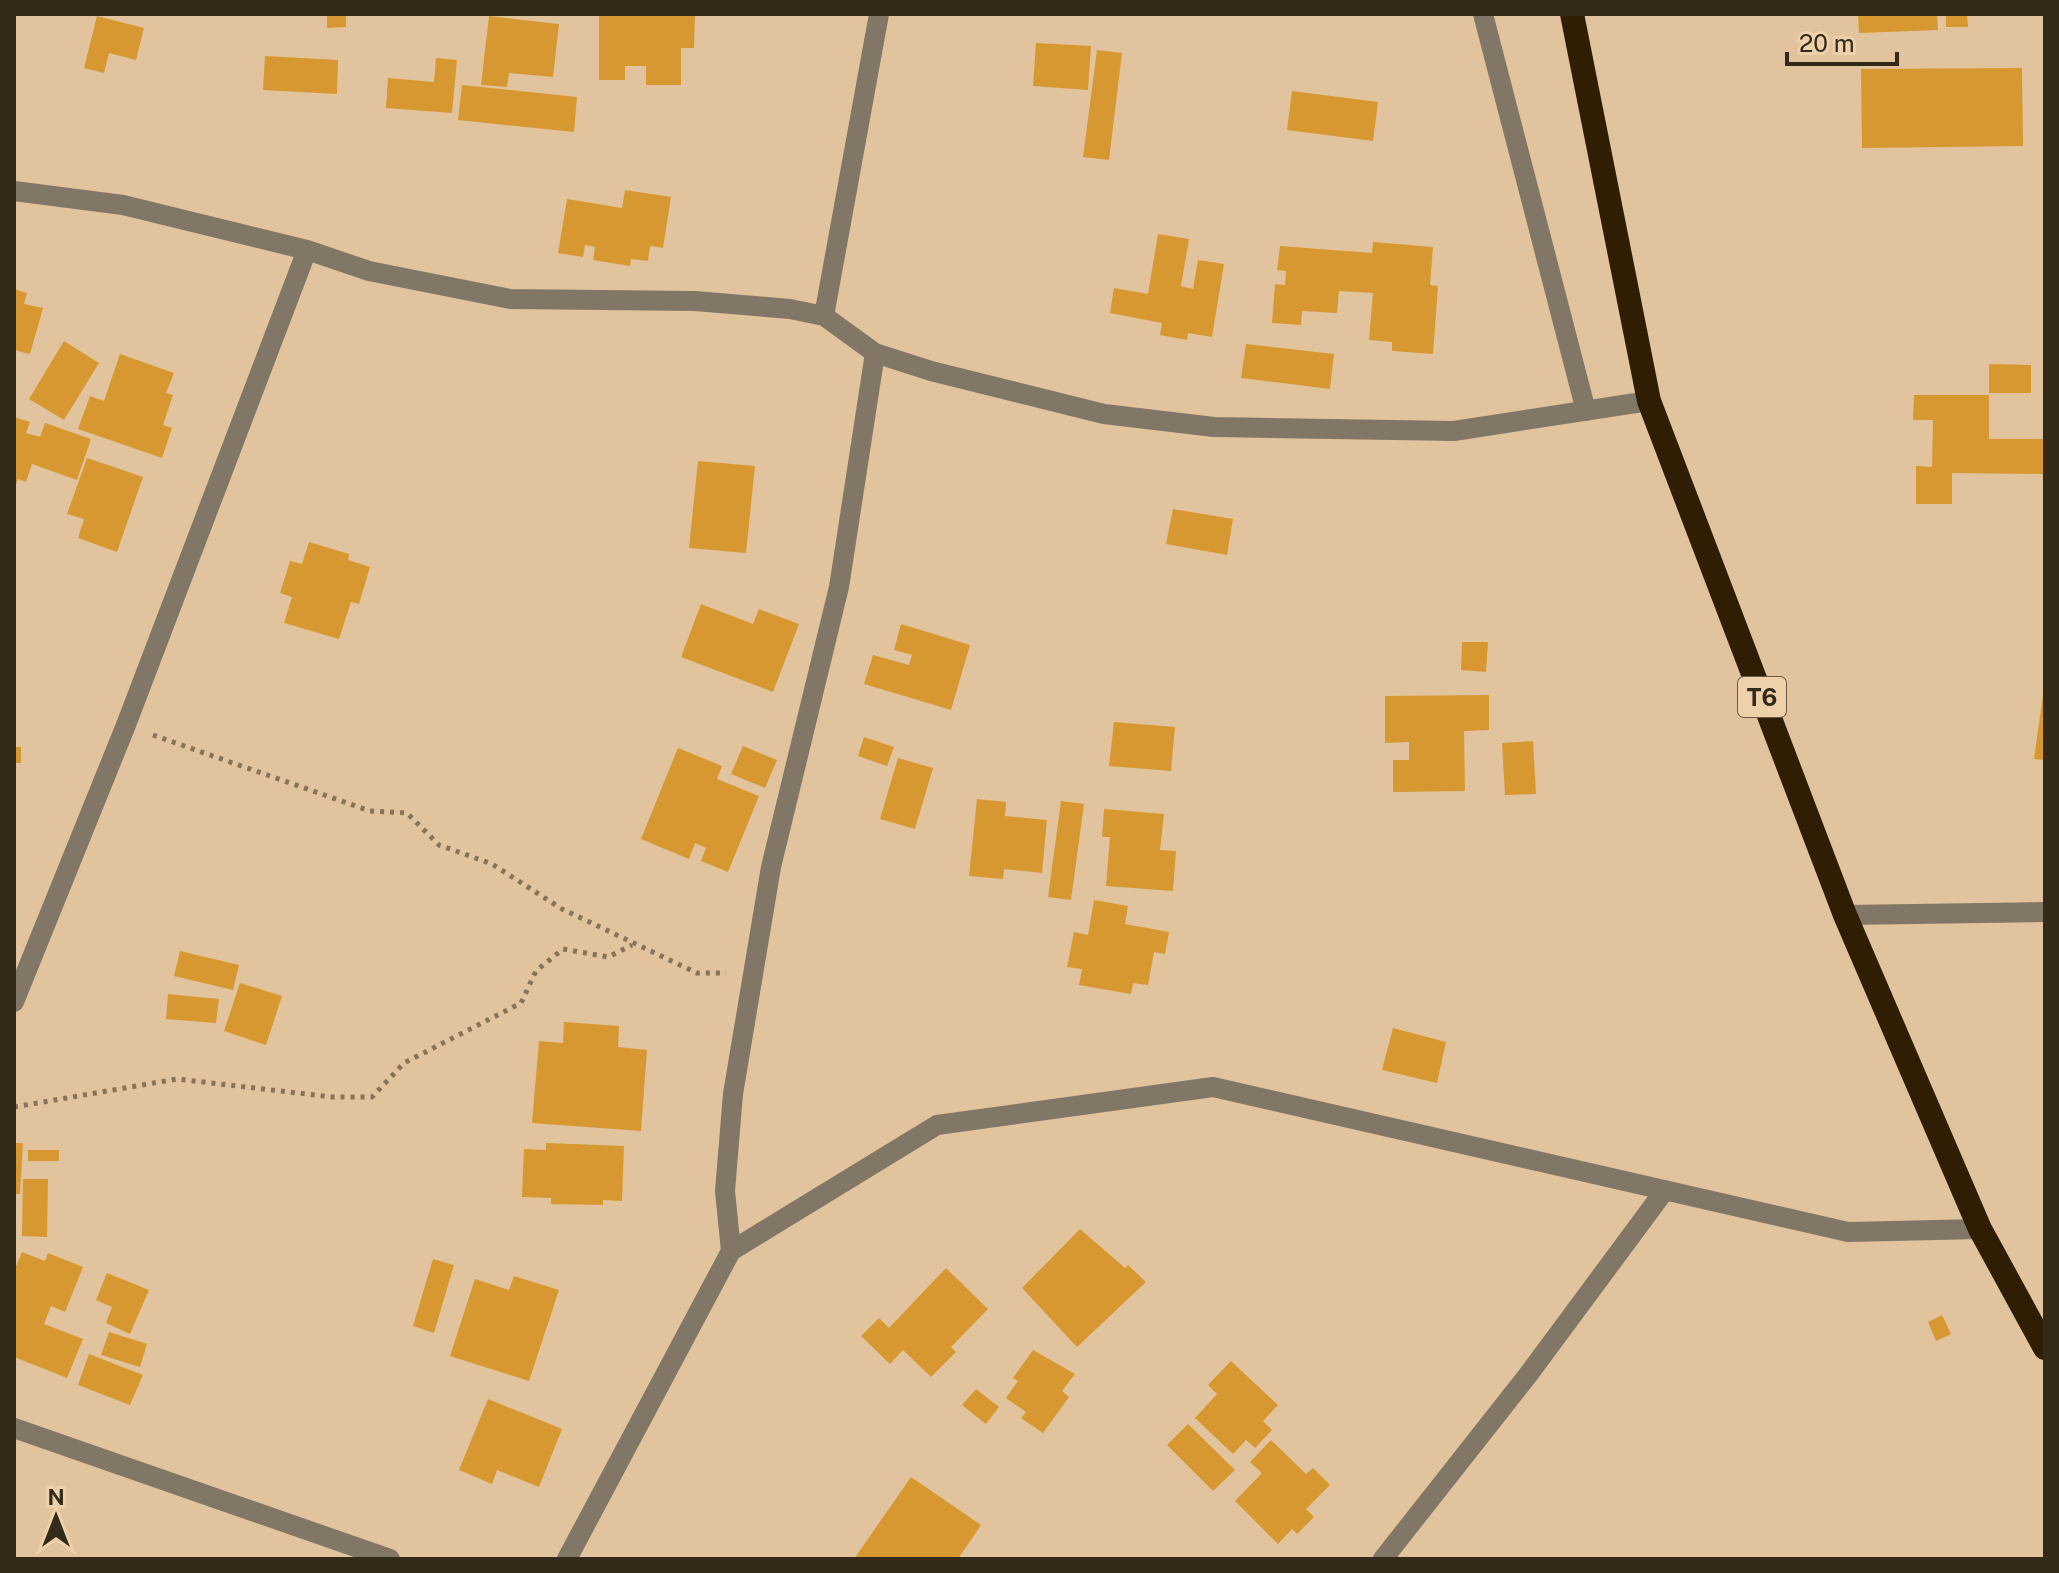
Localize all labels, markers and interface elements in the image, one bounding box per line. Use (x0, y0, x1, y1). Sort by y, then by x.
scale bar (1787, 16, 1897, 66)
text: 20 m (1799, 29, 1855, 57)
road number: T6 (1738, 677, 1786, 717)
north arrow (16, 1477, 96, 1557)
text: N (47, 1484, 65, 1510)

